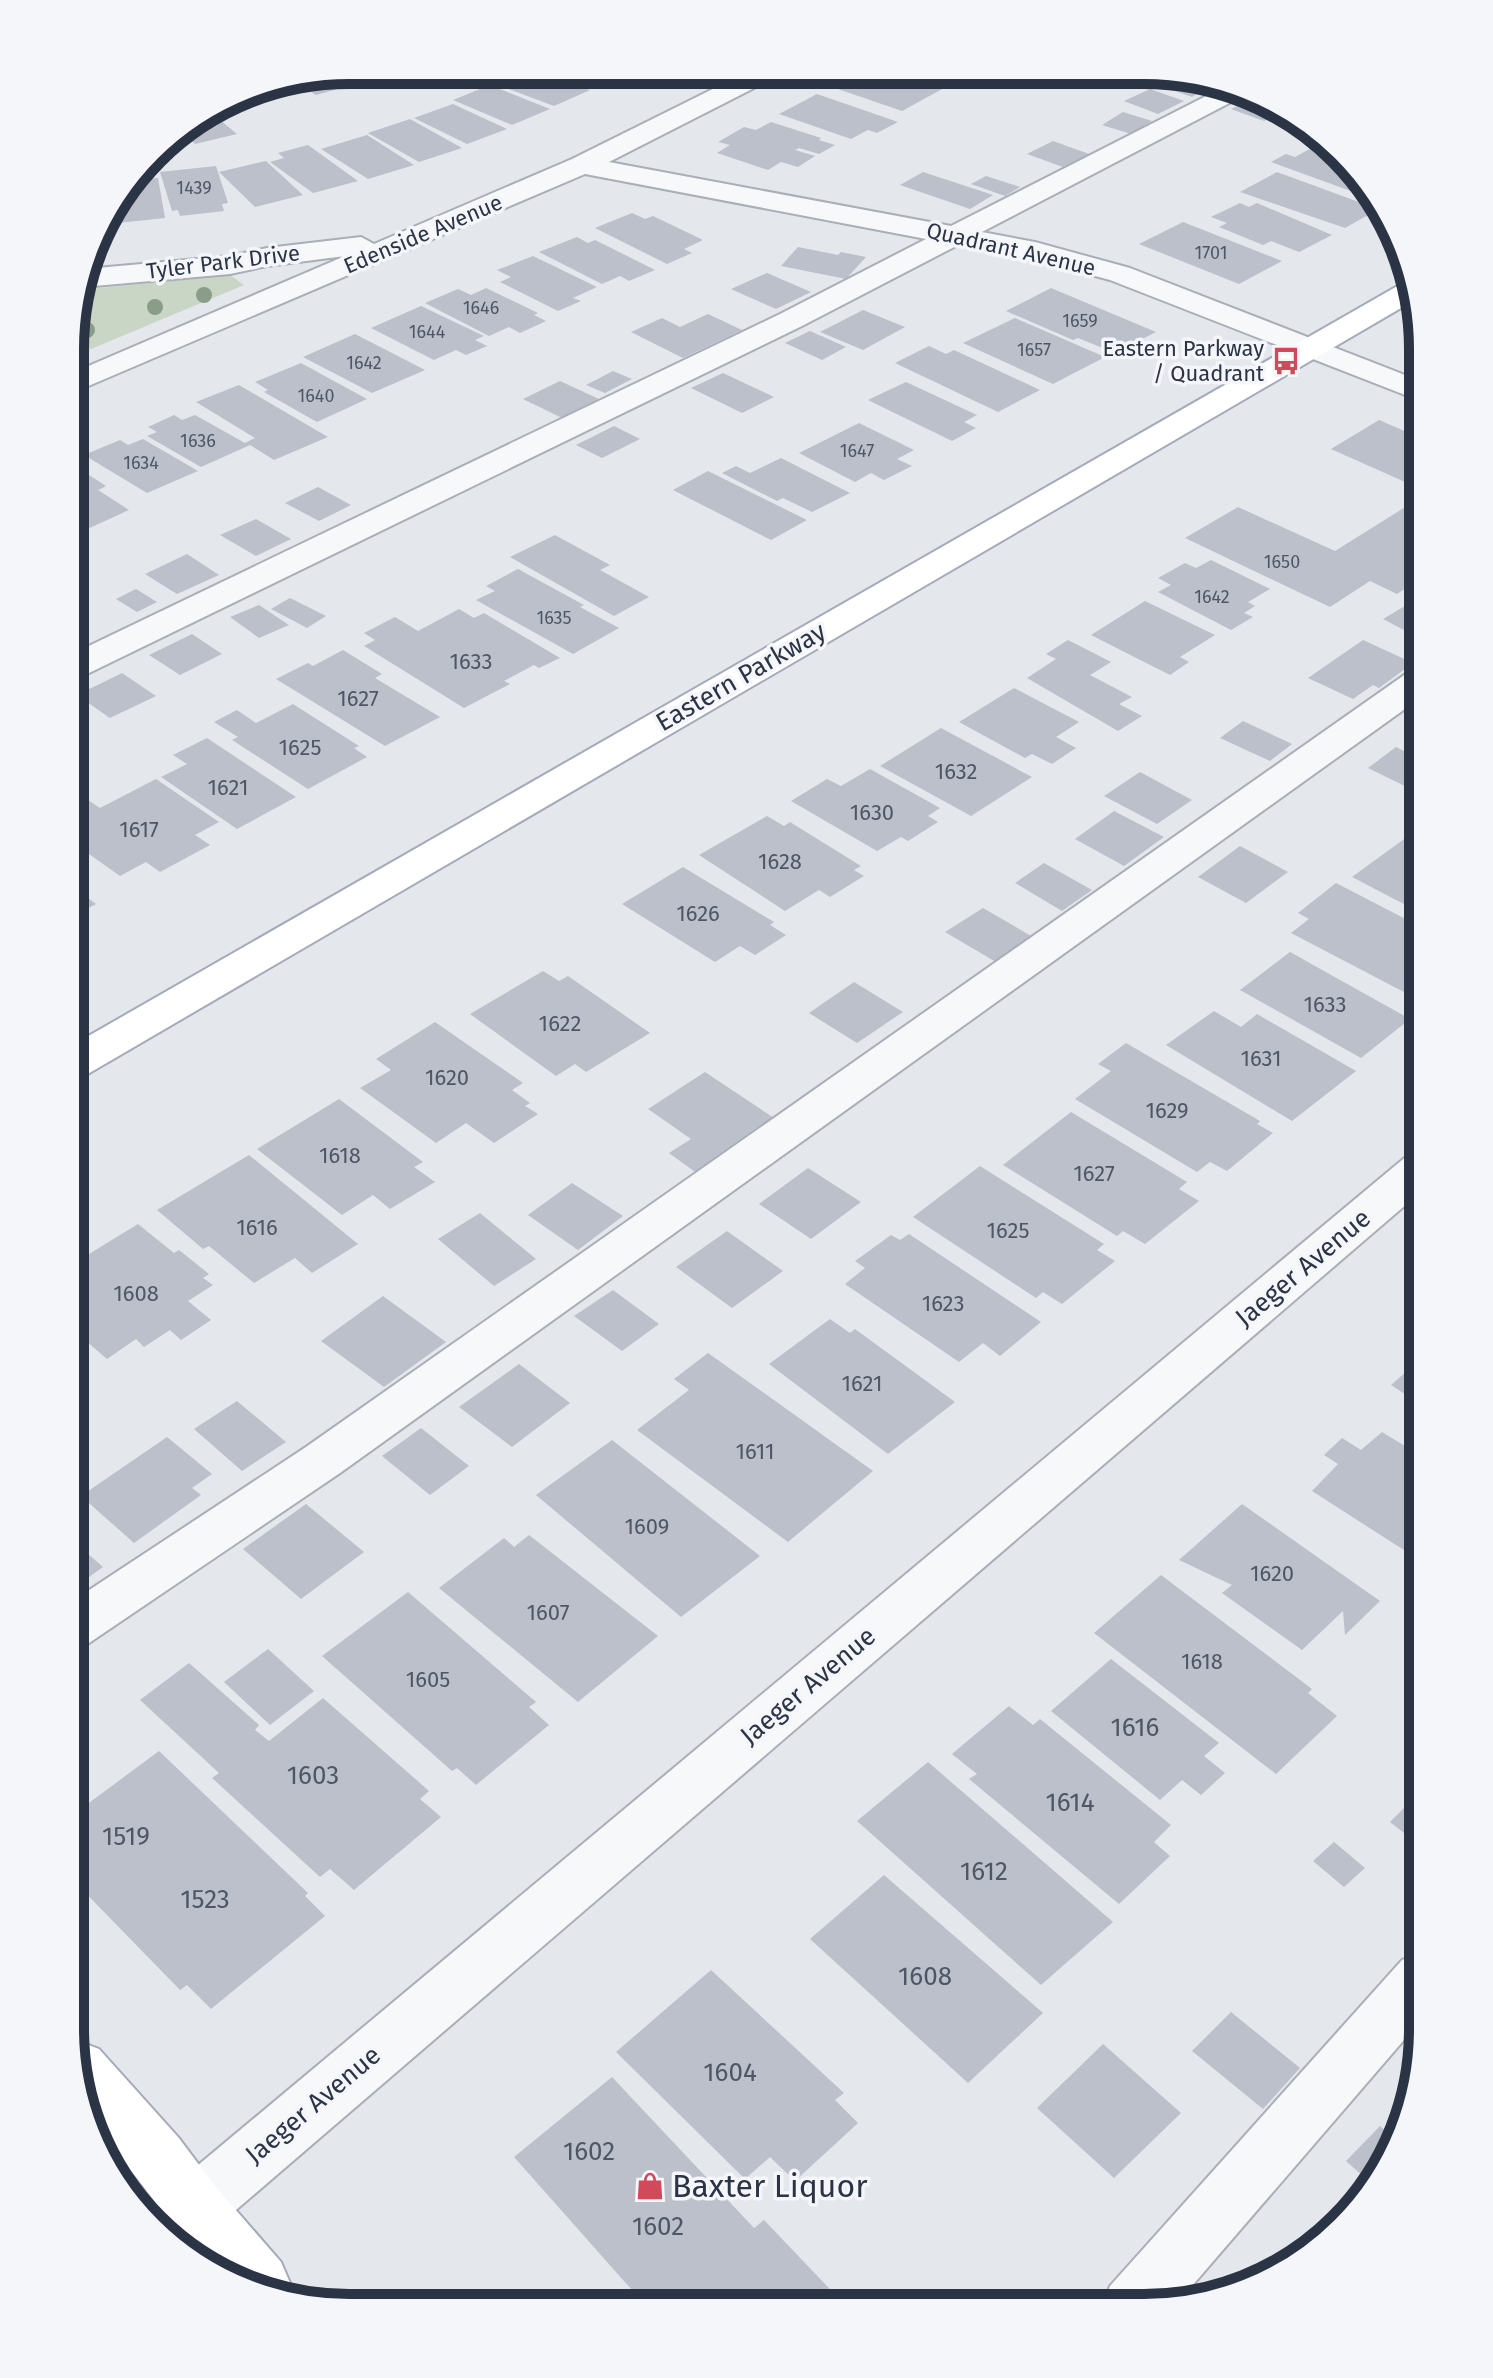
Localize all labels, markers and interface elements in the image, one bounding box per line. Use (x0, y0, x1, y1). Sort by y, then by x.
house number: 1439 (176, 177, 212, 199)
street label: Edenside Avenue (340, 188, 506, 280)
street label: Quadrant Avenue (924, 216, 1098, 282)
street label: Tyler Park Drive (145, 239, 301, 285)
house number: 1701 (1195, 242, 1227, 264)
house number: 1646 (463, 297, 499, 319)
house number: 1659 (1062, 310, 1098, 332)
house number: 1644 (409, 321, 446, 343)
place label: Eastern Parkway / Quadrant (1102, 335, 1264, 387)
house number: 1657 (1017, 339, 1051, 361)
bus stop icon: Eastern Parkway / Quadrant (1271, 346, 1301, 376)
house number: 1642 (346, 352, 382, 374)
house number: 1640 (297, 385, 335, 407)
house number: 1636 (180, 430, 216, 452)
house number: 1647 (840, 440, 874, 462)
house number: 1634 (123, 452, 159, 474)
house number: 1650 (1264, 551, 1300, 573)
house number: 1642 (1194, 586, 1230, 608)
house number: 1635 (536, 607, 572, 629)
street label: Eastern Parkway (651, 616, 832, 738)
house number: 1633 (450, 648, 493, 675)
house number: 1627 (337, 685, 379, 712)
house number: 1625 (279, 734, 321, 761)
house number: 1632 (935, 758, 977, 785)
house number: 1621 (208, 774, 248, 801)
house number: 1630 (850, 799, 894, 826)
house number: 1617 (119, 816, 159, 843)
house number: 1628 (758, 848, 802, 875)
house number: 1626 (676, 900, 720, 927)
house number: 1633 (1304, 991, 1347, 1018)
house number: 1622 (539, 1010, 581, 1037)
house number: 1631 (1241, 1045, 1282, 1072)
house number: 1620 (425, 1064, 469, 1091)
house number: 1629 (1145, 1097, 1189, 1124)
house number: 1618 (319, 1142, 361, 1169)
house number: 1627 (1073, 1160, 1115, 1187)
street label: Jaeger Avenue (1229, 1203, 1377, 1333)
house number: 1616 (236, 1214, 278, 1241)
house number: 1625 (987, 1217, 1029, 1244)
house number: 1608 (113, 1280, 159, 1307)
house number: 1623 (922, 1290, 964, 1317)
house number: 1621 (842, 1370, 882, 1397)
house number: 1611 (736, 1438, 774, 1465)
house number: 1609 (625, 1513, 669, 1540)
house number: 1620 (1250, 1560, 1294, 1587)
house number: 1607 (527, 1599, 570, 1626)
street label: Jaeger Avenue (734, 1621, 882, 1751)
house number: 1618 (1181, 1648, 1223, 1675)
house number: 1605 (406, 1666, 450, 1693)
house number: 1616 (1111, 1712, 1159, 1743)
house number: 1603 (287, 1760, 339, 1791)
house number: 1614 (1046, 1787, 1095, 1818)
house number: 1519 (102, 1821, 150, 1852)
house number: 1612 (960, 1856, 1008, 1887)
house number: 1523 (180, 1884, 230, 1915)
house number: 1608 (898, 1961, 952, 1992)
street label: Jaeger Avenue (239, 2040, 387, 2170)
house number: 1604 (703, 2057, 757, 2088)
house number: 1602 (563, 2136, 615, 2167)
place label: Baxter Liquor (672, 2167, 868, 2205)
shop icon: Baxter Liquor (635, 2171, 665, 2201)
house number: 1602 (632, 2211, 684, 2242)

